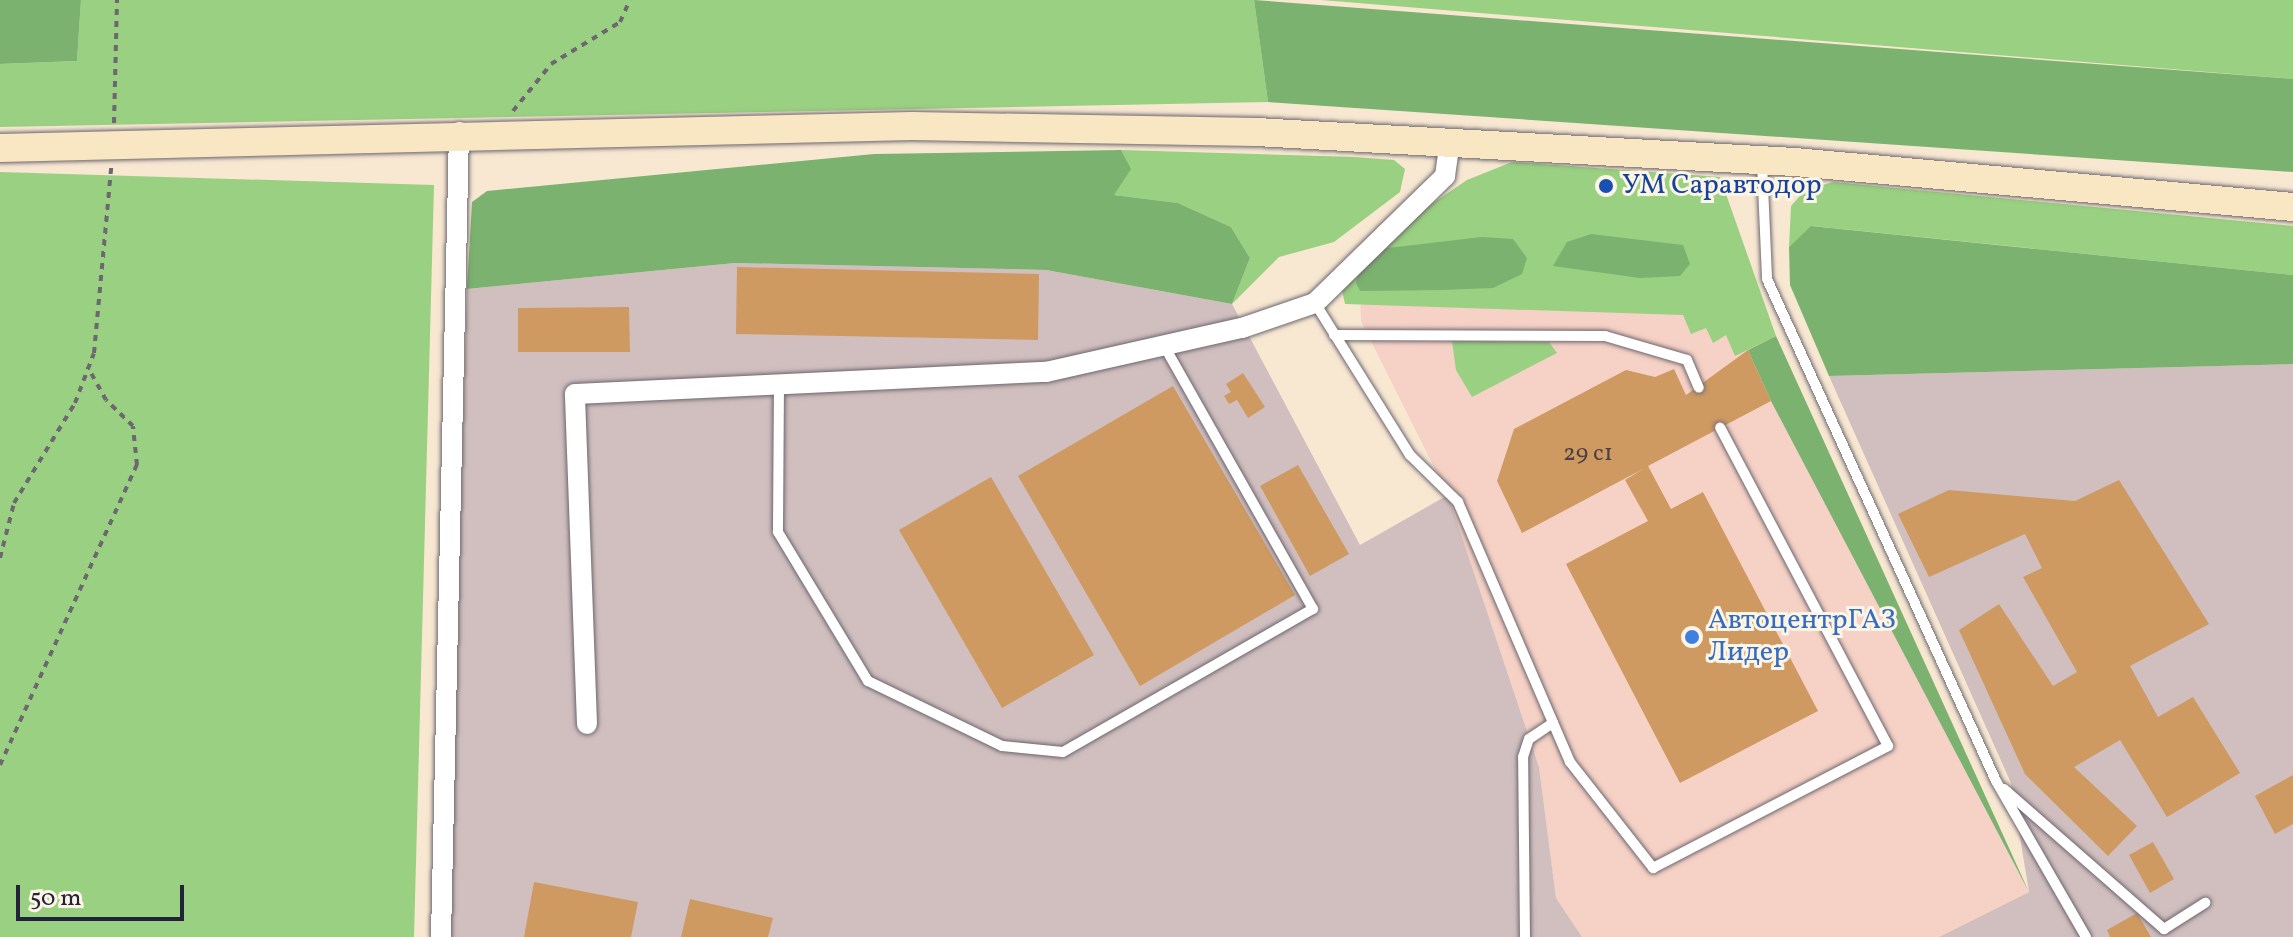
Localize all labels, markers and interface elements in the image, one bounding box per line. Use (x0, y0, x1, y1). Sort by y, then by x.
place label: УМ Саравтодор (1622, 169, 1822, 203)
marker: УМ Саравтодор (1597, 177, 1615, 195)
house number: 29 с1 (1563, 441, 1613, 469)
place label: АвтоцентрГАЗ Лидер (1708, 604, 1896, 670)
marker: АвтоцентрГАЗ Лидер (1683, 628, 1701, 646)
scale bar (20, 869, 188, 919)
text: 50 m (30, 882, 82, 916)

